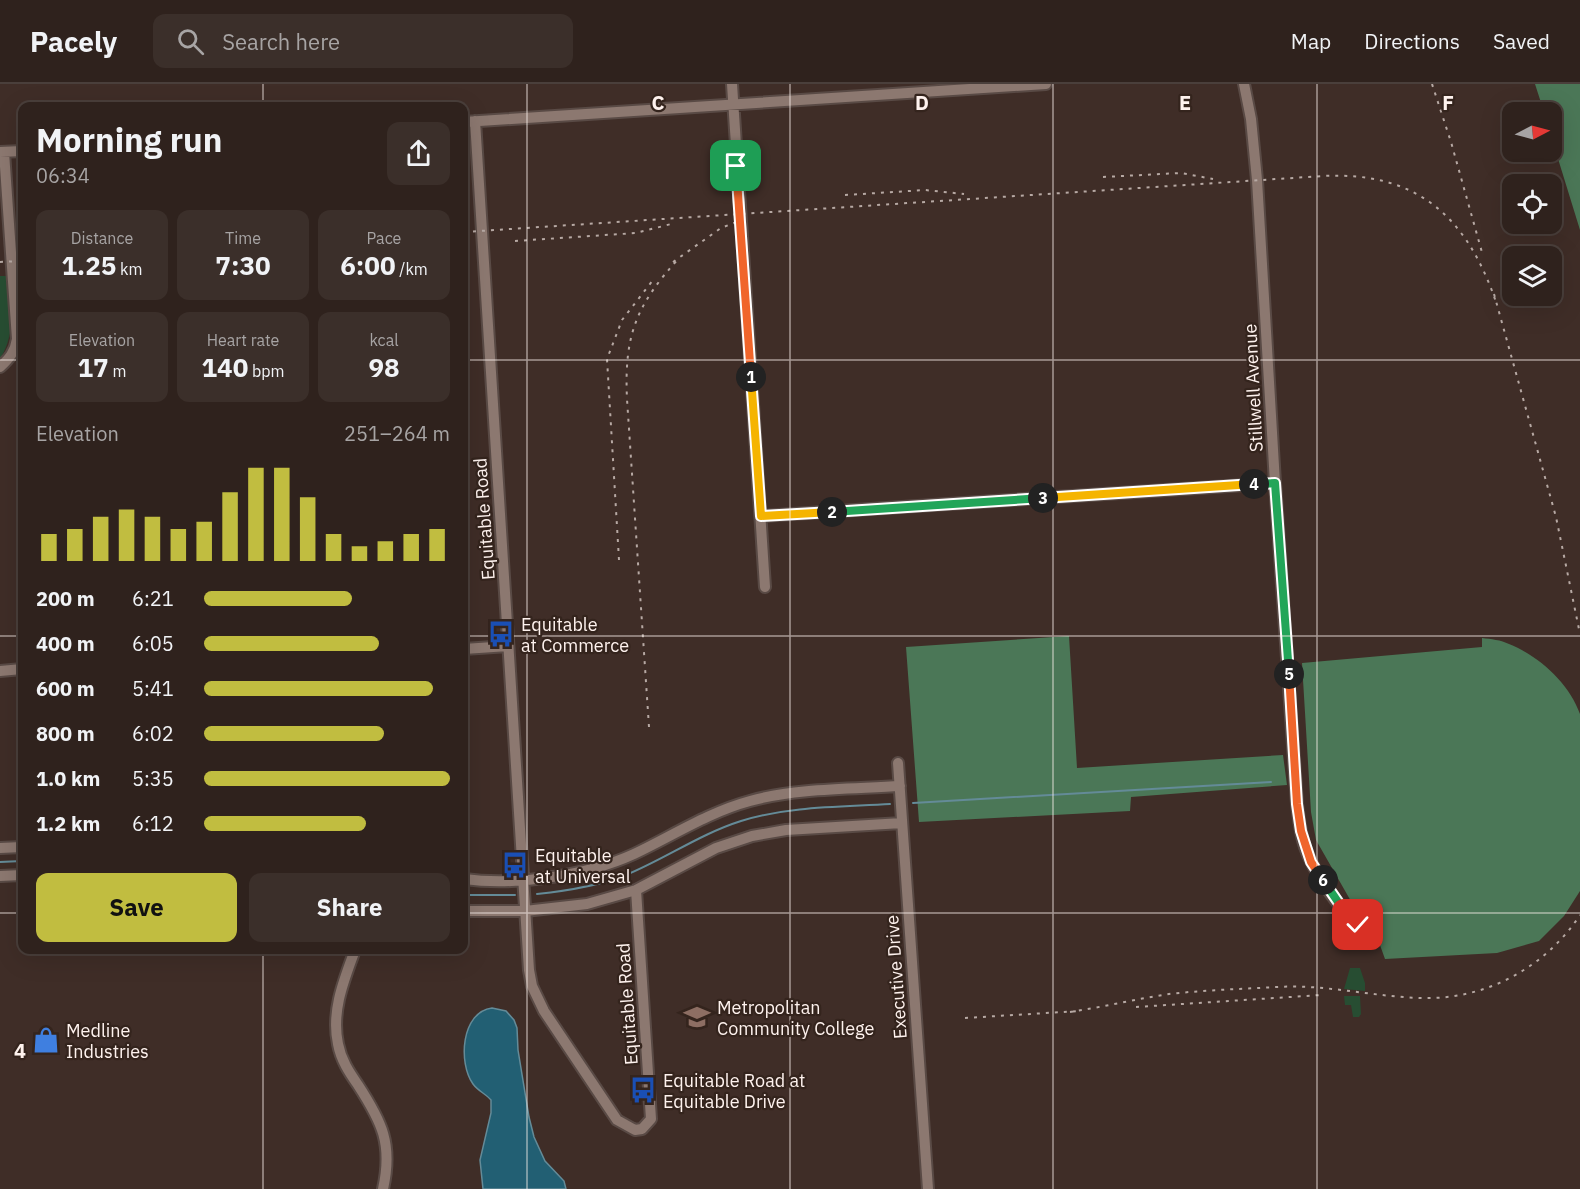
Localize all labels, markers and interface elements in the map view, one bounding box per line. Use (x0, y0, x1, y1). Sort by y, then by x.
search box (153, 14, 573, 68)
text: Pacely (30, 23, 117, 60)
icon: search (174, 25, 207, 58)
text: Search here (222, 27, 340, 56)
text: Map (1291, 27, 1331, 55)
text: Directions (1364, 27, 1460, 55)
text: Saved (1493, 27, 1550, 55)
text: C (651, 89, 665, 116)
text: D (915, 89, 929, 116)
text: E (1179, 89, 1191, 116)
text: F (1442, 89, 1454, 116)
north arrow (1502, 102, 1562, 162)
map controls (1502, 102, 1562, 306)
text: Morning run (36, 118, 222, 161)
button: share (387, 122, 450, 185)
pin (710, 140, 761, 191)
icon: arrive (719, 149, 752, 182)
text: 06:34 (36, 162, 90, 189)
button: locate (1502, 174, 1562, 234)
text: Distance (71, 228, 133, 248)
text: Time (225, 228, 261, 248)
text: Pace (367, 228, 401, 248)
button: layers (1502, 246, 1562, 306)
text: 1.25 (61, 248, 116, 282)
text: 7:30 (215, 248, 271, 282)
text: 6:00 (340, 248, 396, 282)
text: km (116, 259, 143, 279)
text: /km (396, 259, 428, 279)
street label: Stillwell Avenue (1238, 323, 1268, 453)
text: Elevation (69, 330, 135, 350)
text: Heart rate (207, 330, 279, 350)
text: kcal (369, 330, 399, 350)
text: 17 (78, 350, 109, 384)
text: 140 (201, 350, 248, 384)
text: 98 (368, 350, 400, 384)
text: m (109, 361, 126, 381)
text: bpm (248, 361, 285, 381)
pin: 1 (736, 362, 766, 392)
text: 1 (746, 367, 756, 387)
text: Elevation (36, 420, 119, 447)
text: 251–264 m (344, 420, 450, 447)
street label: Equitable Road (468, 457, 500, 581)
pin: 4 (1239, 469, 1269, 499)
text: 4 (1249, 474, 1259, 494)
pin: 3 (1028, 483, 1058, 513)
text: 3 (1038, 488, 1048, 508)
pin: 2 (817, 497, 847, 527)
text: 2 (827, 502, 837, 522)
text: 200 m (36, 585, 95, 612)
text: 6:21 (132, 585, 174, 612)
place label: Equitable at Commerce (521, 613, 629, 657)
bus stop icon: Equitable at Commerce (486, 619, 516, 649)
text: 400 m (36, 630, 95, 657)
text: 6:05 (132, 630, 174, 657)
pin: 5 (1274, 659, 1304, 689)
text: 5 (1284, 664, 1294, 684)
text: 600 m (36, 675, 95, 702)
text: 5:41 (132, 675, 174, 702)
text: 800 m (36, 720, 95, 747)
text: 6:02 (132, 720, 174, 747)
text: 1.0 km (36, 765, 100, 792)
text: 5:35 (132, 765, 174, 792)
text: 1.2 km (36, 810, 100, 837)
text: 6:12 (132, 810, 174, 837)
place label: Equitable at Universal (535, 844, 631, 888)
bus stop icon: Equitable at Universal (500, 850, 530, 880)
pin: 6 (1308, 865, 1338, 895)
text: 6 (1318, 870, 1328, 890)
button: Save (36, 873, 237, 942)
button: Share (249, 873, 450, 942)
pin (1332, 899, 1383, 950)
icon: check (1341, 908, 1374, 941)
street label: Executive Drive (880, 914, 912, 1040)
street label: Equitable Road (611, 942, 643, 1066)
place label: Metropolitan Community College (717, 996, 874, 1040)
school or university icon: Metropolitan Community College (682, 1002, 712, 1032)
place label: Medline Industries (66, 1019, 149, 1063)
shop icon: Medline Industries (31, 1025, 61, 1055)
text: 4 (14, 1037, 26, 1064)
place label: Equitable Road at Equitable Drive (663, 1069, 805, 1113)
bus stop icon: Equitable Road at Equitable Drive (628, 1075, 658, 1105)

